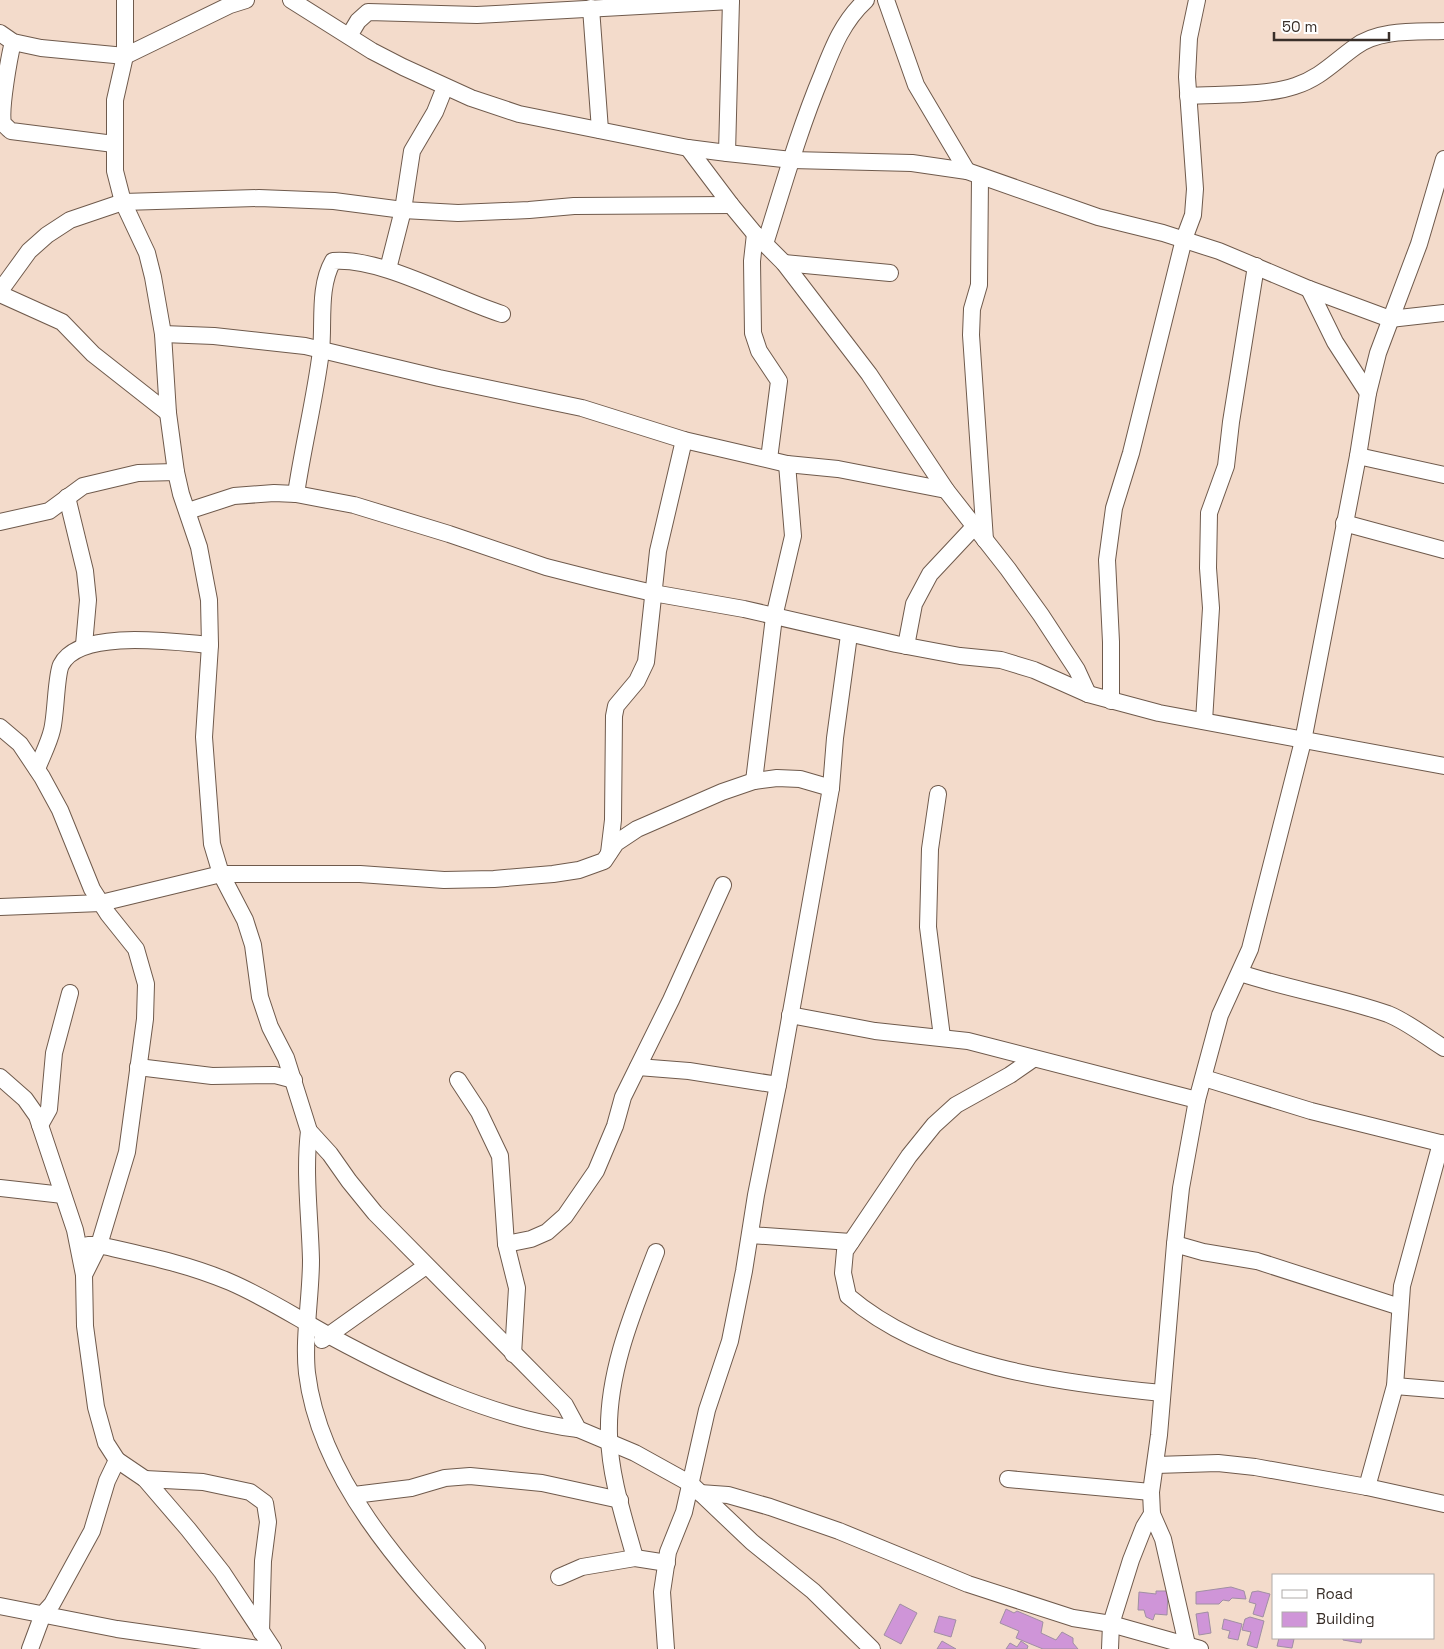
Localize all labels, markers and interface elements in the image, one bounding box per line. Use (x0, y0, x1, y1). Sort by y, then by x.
scale bar (1274, 10, 1389, 42)
text: 50 m (1282, 17, 1317, 36)
legend (1272, 1574, 1434, 1639)
text: Road (1316, 1584, 1353, 1603)
text: Building (1316, 1609, 1375, 1628)

